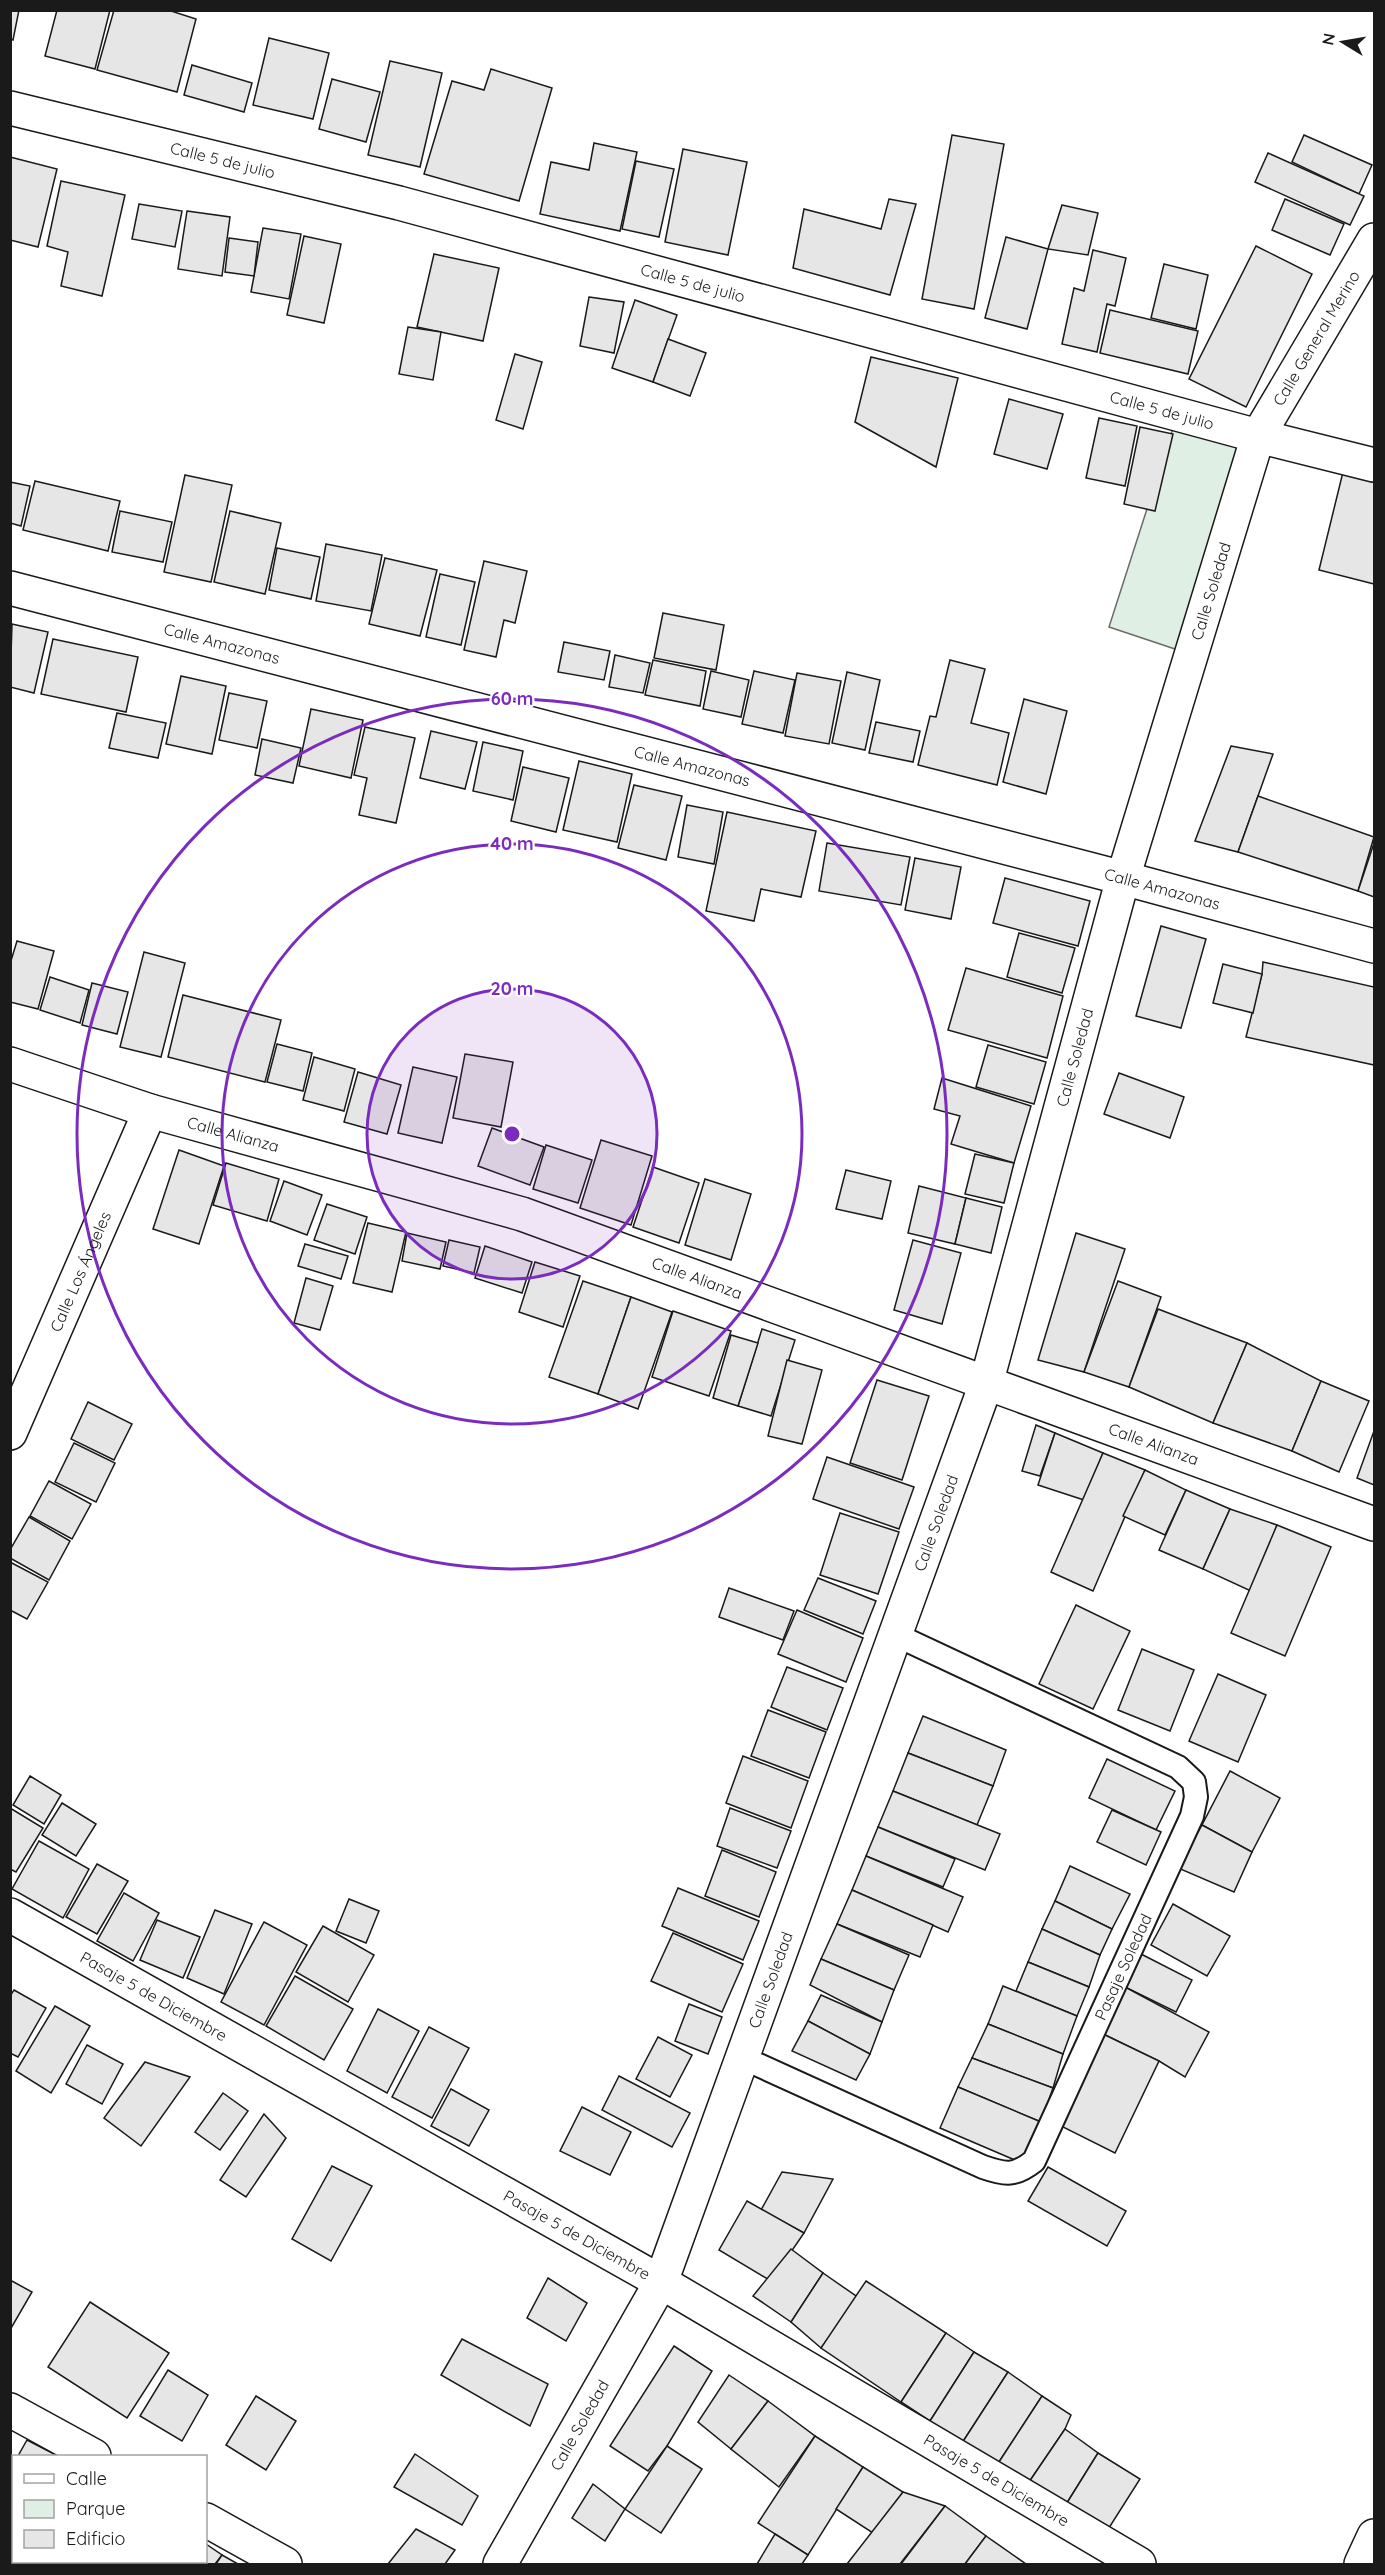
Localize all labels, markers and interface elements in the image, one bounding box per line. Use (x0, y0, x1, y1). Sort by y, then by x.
north arrow (1313, 12, 1373, 72)
text: N (1317, 31, 1339, 47)
street label: Calle 5 de julio (168, 138, 277, 182)
street label: Calle 5 de julio (639, 259, 747, 306)
street label: Calle General Merino (1268, 267, 1364, 409)
street label: Calle 5 de julio (1108, 386, 1216, 434)
street label: Calle Soledad (1186, 540, 1235, 642)
street label: Calle Amazonas (162, 619, 282, 668)
text: 60 m (491, 687, 533, 710)
street label: Calle Amazonas (632, 741, 752, 790)
text: 40 m (490, 832, 534, 855)
street label: Calle Amazonas (1102, 864, 1223, 914)
text: 20 m (491, 977, 533, 1000)
street label: Calle Soledad (1052, 1006, 1097, 1109)
street label: Calle Alianza (185, 1112, 281, 1156)
centre of rings (502, 1124, 522, 1144)
street label: Calle Los Ángeles (45, 1208, 115, 1335)
street label: Calle Alianza (649, 1252, 745, 1303)
street label: Calle Alianza (1106, 1418, 1202, 1469)
street label: Calle Soledad (909, 1472, 962, 1574)
street label: Pasaje Soledad (1090, 1911, 1156, 2023)
street label: Calle Soledad (744, 1929, 797, 2031)
street label: Pasaje 5 de Diciembre (77, 1947, 231, 2045)
street label: Pasaje 5 de Diciembre (500, 2185, 654, 2284)
street label: Calle Soledad (546, 2376, 613, 2474)
street label: Pasaje 5 de Diciembre (920, 2429, 1073, 2531)
legend (12, 2455, 207, 2563)
text: Calle (66, 2467, 107, 2490)
text: Parque (66, 2497, 125, 2520)
text: Edificio (66, 2527, 125, 2550)

